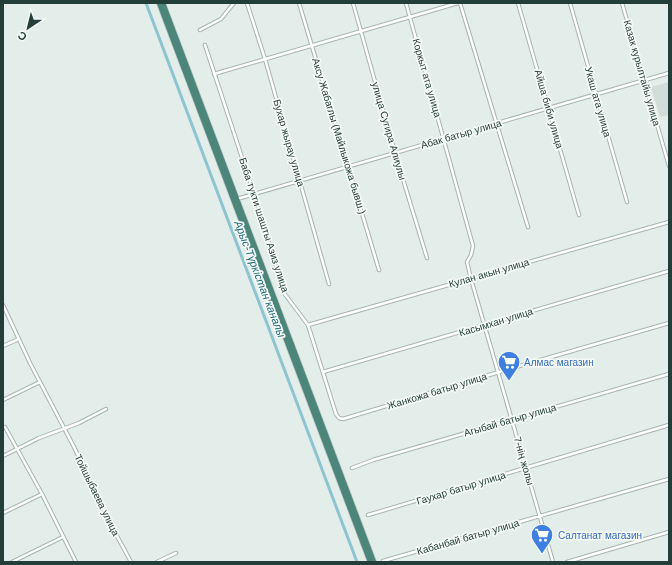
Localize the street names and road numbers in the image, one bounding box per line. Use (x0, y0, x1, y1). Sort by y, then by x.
street label: Казак курылтайы улица (622, 19, 663, 128)
street label: Коркыт ата улица (410, 37, 444, 119)
street label: Аксу Жабаглы (Майлыкожа бывш.) (310, 57, 368, 215)
street label: Укаш ата улица (583, 66, 613, 139)
street label: Айша биби улица (532, 68, 566, 150)
street label: улица Сугира Алиулы (370, 81, 408, 181)
street label: Бухар жырау улица (271, 98, 307, 188)
street label: Абак батыр улица (419, 117, 503, 151)
street label: Баба тукти шашты Азиз улица (237, 156, 291, 294)
street label: Кулан акын улица (447, 256, 531, 290)
street label: Касымхан улица (458, 305, 535, 338)
street label: Жанкожа батыр улица (386, 370, 489, 411)
street label: Агыбай батыр улица (463, 401, 558, 438)
street label: 7-нің жолы (512, 435, 536, 487)
street label: Тойшыбаева улица (72, 452, 122, 538)
street label: Гаухар батыр улица (415, 469, 507, 507)
street label: Кабанбай батыр улица (416, 517, 521, 557)

